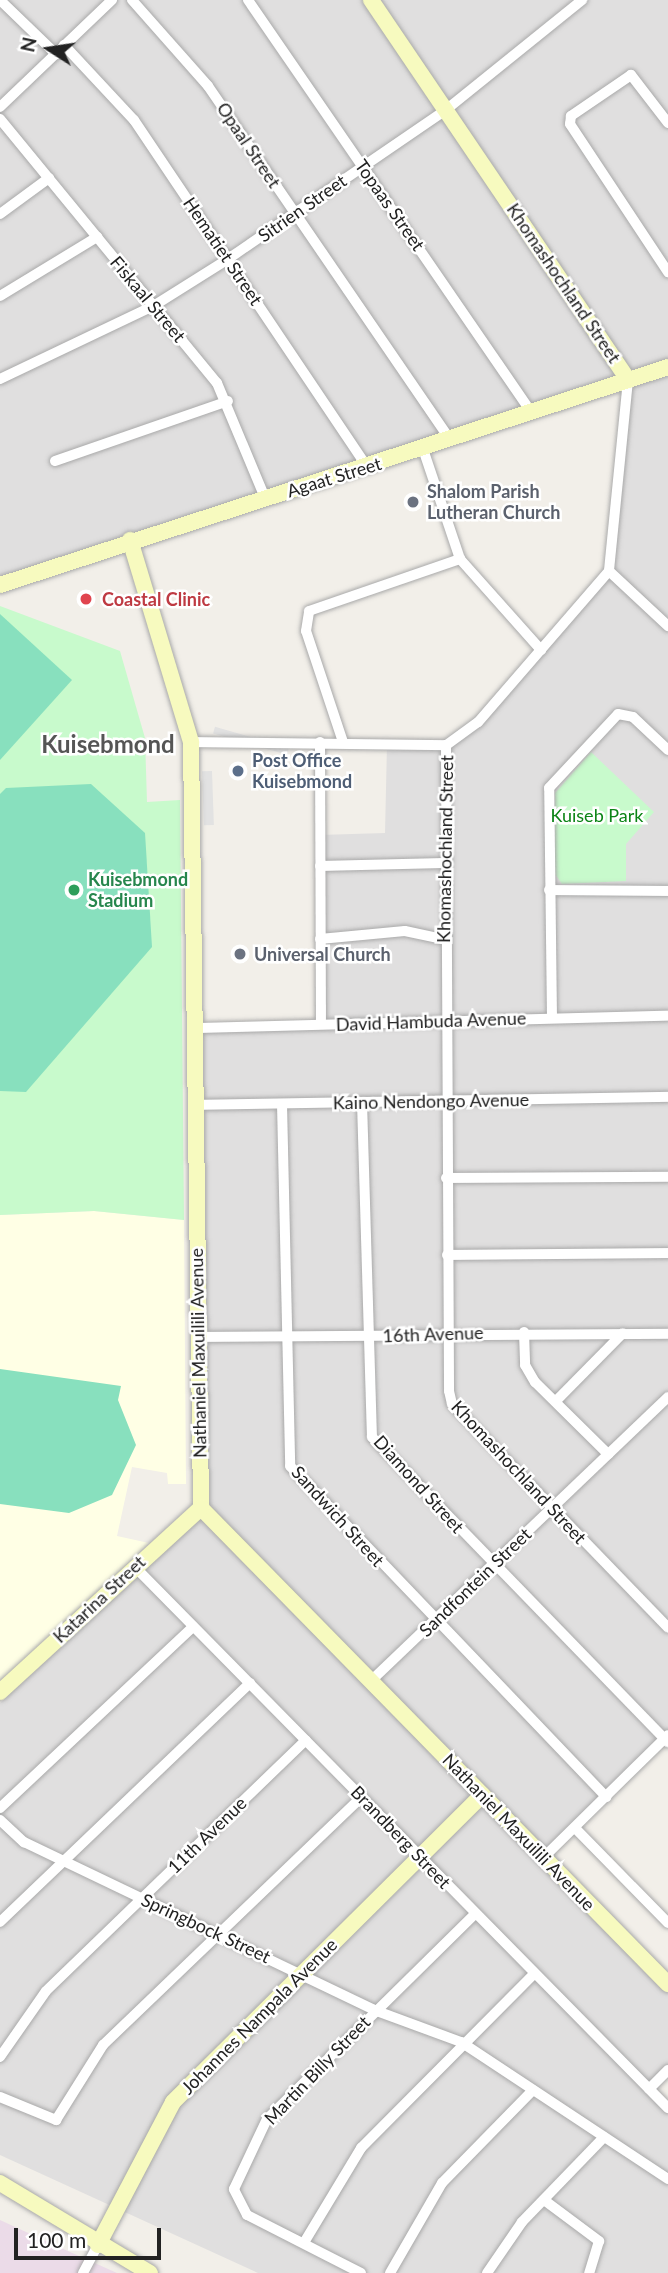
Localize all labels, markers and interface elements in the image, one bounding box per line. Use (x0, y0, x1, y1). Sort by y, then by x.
north arrow (14, 14, 84, 84)
text: N (15, 35, 41, 54)
street label: Opaal Street (213, 98, 285, 192)
street label: Topaas Street (351, 155, 429, 255)
street label: Sitrien Street (254, 170, 350, 246)
street label: Hematiet Street (179, 193, 267, 309)
street label: Khomashochland Street (503, 199, 625, 367)
street label: Fiskaal Street (106, 252, 190, 346)
street label: Agaat Street (284, 452, 384, 502)
place label: Shalom Parish Lutheran Church (427, 481, 560, 524)
marker: Shalom Parish Lutheran Church (405, 494, 421, 510)
place label: Coastal Clinic (102, 588, 210, 610)
marker: Coastal Clinic (76, 589, 96, 609)
district label: Kuisebmond (41, 730, 175, 758)
place label: Post Office Kuisebmond (252, 750, 352, 792)
street label: Khomashochland Street (433, 755, 457, 943)
marker: Post Office Kuisebmond (230, 763, 246, 779)
park label: Kuiseb Park (551, 804, 643, 826)
place label: Kuisebmond Stadium (88, 869, 188, 912)
marker: Kuisebmond Stadium (66, 882, 82, 898)
place label: Universal Church (254, 943, 391, 965)
marker: Universal Church (232, 946, 248, 962)
street label: David Hambuda Avenue (335, 1007, 527, 1035)
street label: Kaino Nendongo Avenue (332, 1088, 530, 1114)
street label: Nathaniel Maxuilili Avenue (185, 1248, 211, 1458)
street label: 16th Avenue (382, 1321, 484, 1347)
street label: Khomashochland Street (447, 1396, 591, 1548)
street label: Diamond Street (370, 1431, 468, 1537)
street label: Sandwich Street (287, 1461, 389, 1571)
street label: Sandfontein Street (415, 1523, 535, 1641)
street label: Katarina Street (48, 1551, 150, 1647)
street label: Nathaniel Maxuilili Avenue (438, 1749, 600, 1915)
street label: Brandberg Street (347, 1781, 455, 1893)
street label: 11th Avenue (163, 1792, 251, 1878)
street label: Springbock Street (138, 1889, 274, 1967)
street label: Johannes Nampala Avenue (176, 1933, 342, 2099)
street label: Martin Billy Street (259, 2011, 375, 2129)
scale bar (18, 2214, 164, 2258)
text: 100 m (27, 2227, 86, 2252)

